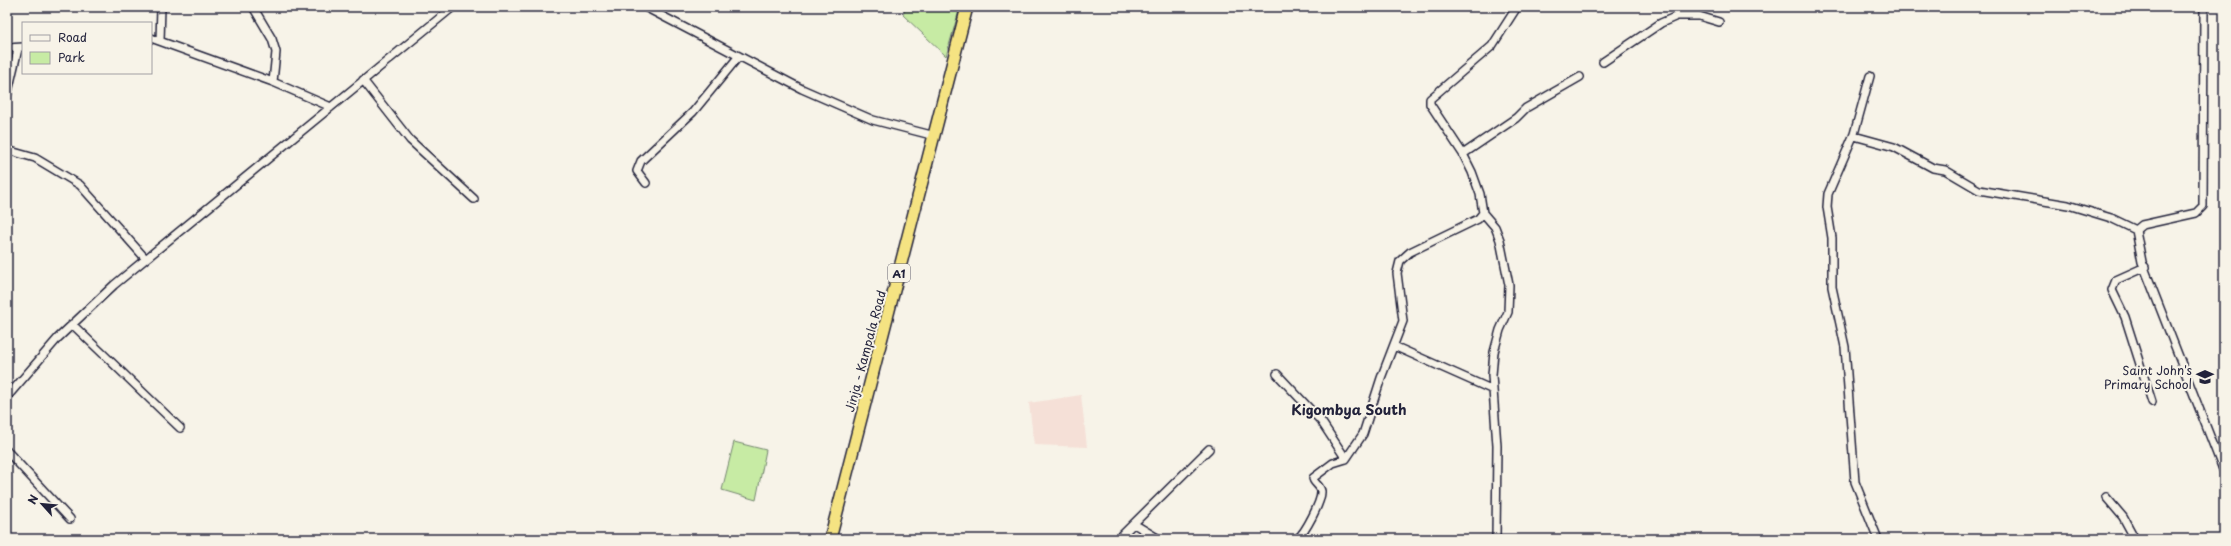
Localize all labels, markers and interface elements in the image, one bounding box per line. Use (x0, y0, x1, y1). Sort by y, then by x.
legend (22, 22, 152, 74)
text: Road (58, 28, 87, 46)
text: Park (58, 48, 85, 66)
road number: A1 (888, 264, 910, 282)
street label: Jinja - Kampala Road (840, 288, 890, 414)
place label: Saint John's Primary School (2104, 361, 2193, 393)
school or university icon: Saint John's Primary School (2195, 367, 2215, 387)
district label: Kigombya South (1291, 399, 1407, 420)
north arrow (22, 484, 62, 524)
text: N (23, 491, 42, 507)

